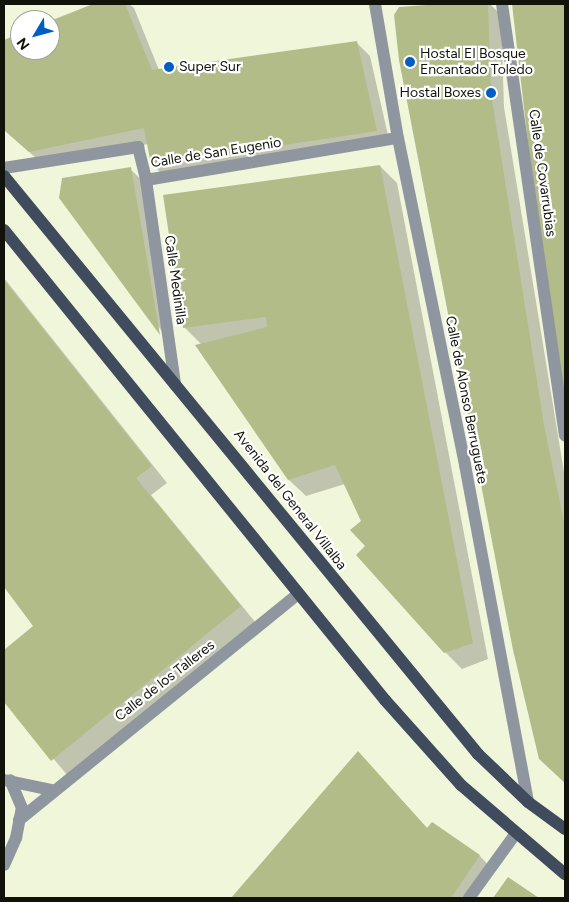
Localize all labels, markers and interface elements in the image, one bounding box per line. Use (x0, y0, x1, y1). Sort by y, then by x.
north arrow (10, 10, 60, 60)
text: N (13, 34, 33, 53)
place label: Hostal El Bosque Encantado Toledo (420, 46, 533, 78)
marker: Hostal El Bosque Encantado Toledo (404, 56, 416, 68)
place label: Super Sur (179, 59, 241, 75)
marker: Super Sur (163, 61, 175, 73)
place label: Hostal Boxes (400, 85, 481, 101)
marker: Hostal Boxes (485, 87, 497, 99)
street label: Calle de Covarrubias (525, 108, 559, 238)
street label: Calle de San Eugenio (150, 134, 282, 172)
street label: Calle Medinilla (160, 234, 190, 326)
street label: Calle de Alonso Berruguete (441, 315, 491, 485)
street label: Avenida del General Villalba (230, 427, 350, 573)
street label: Calle de los Talleres (112, 637, 218, 725)

